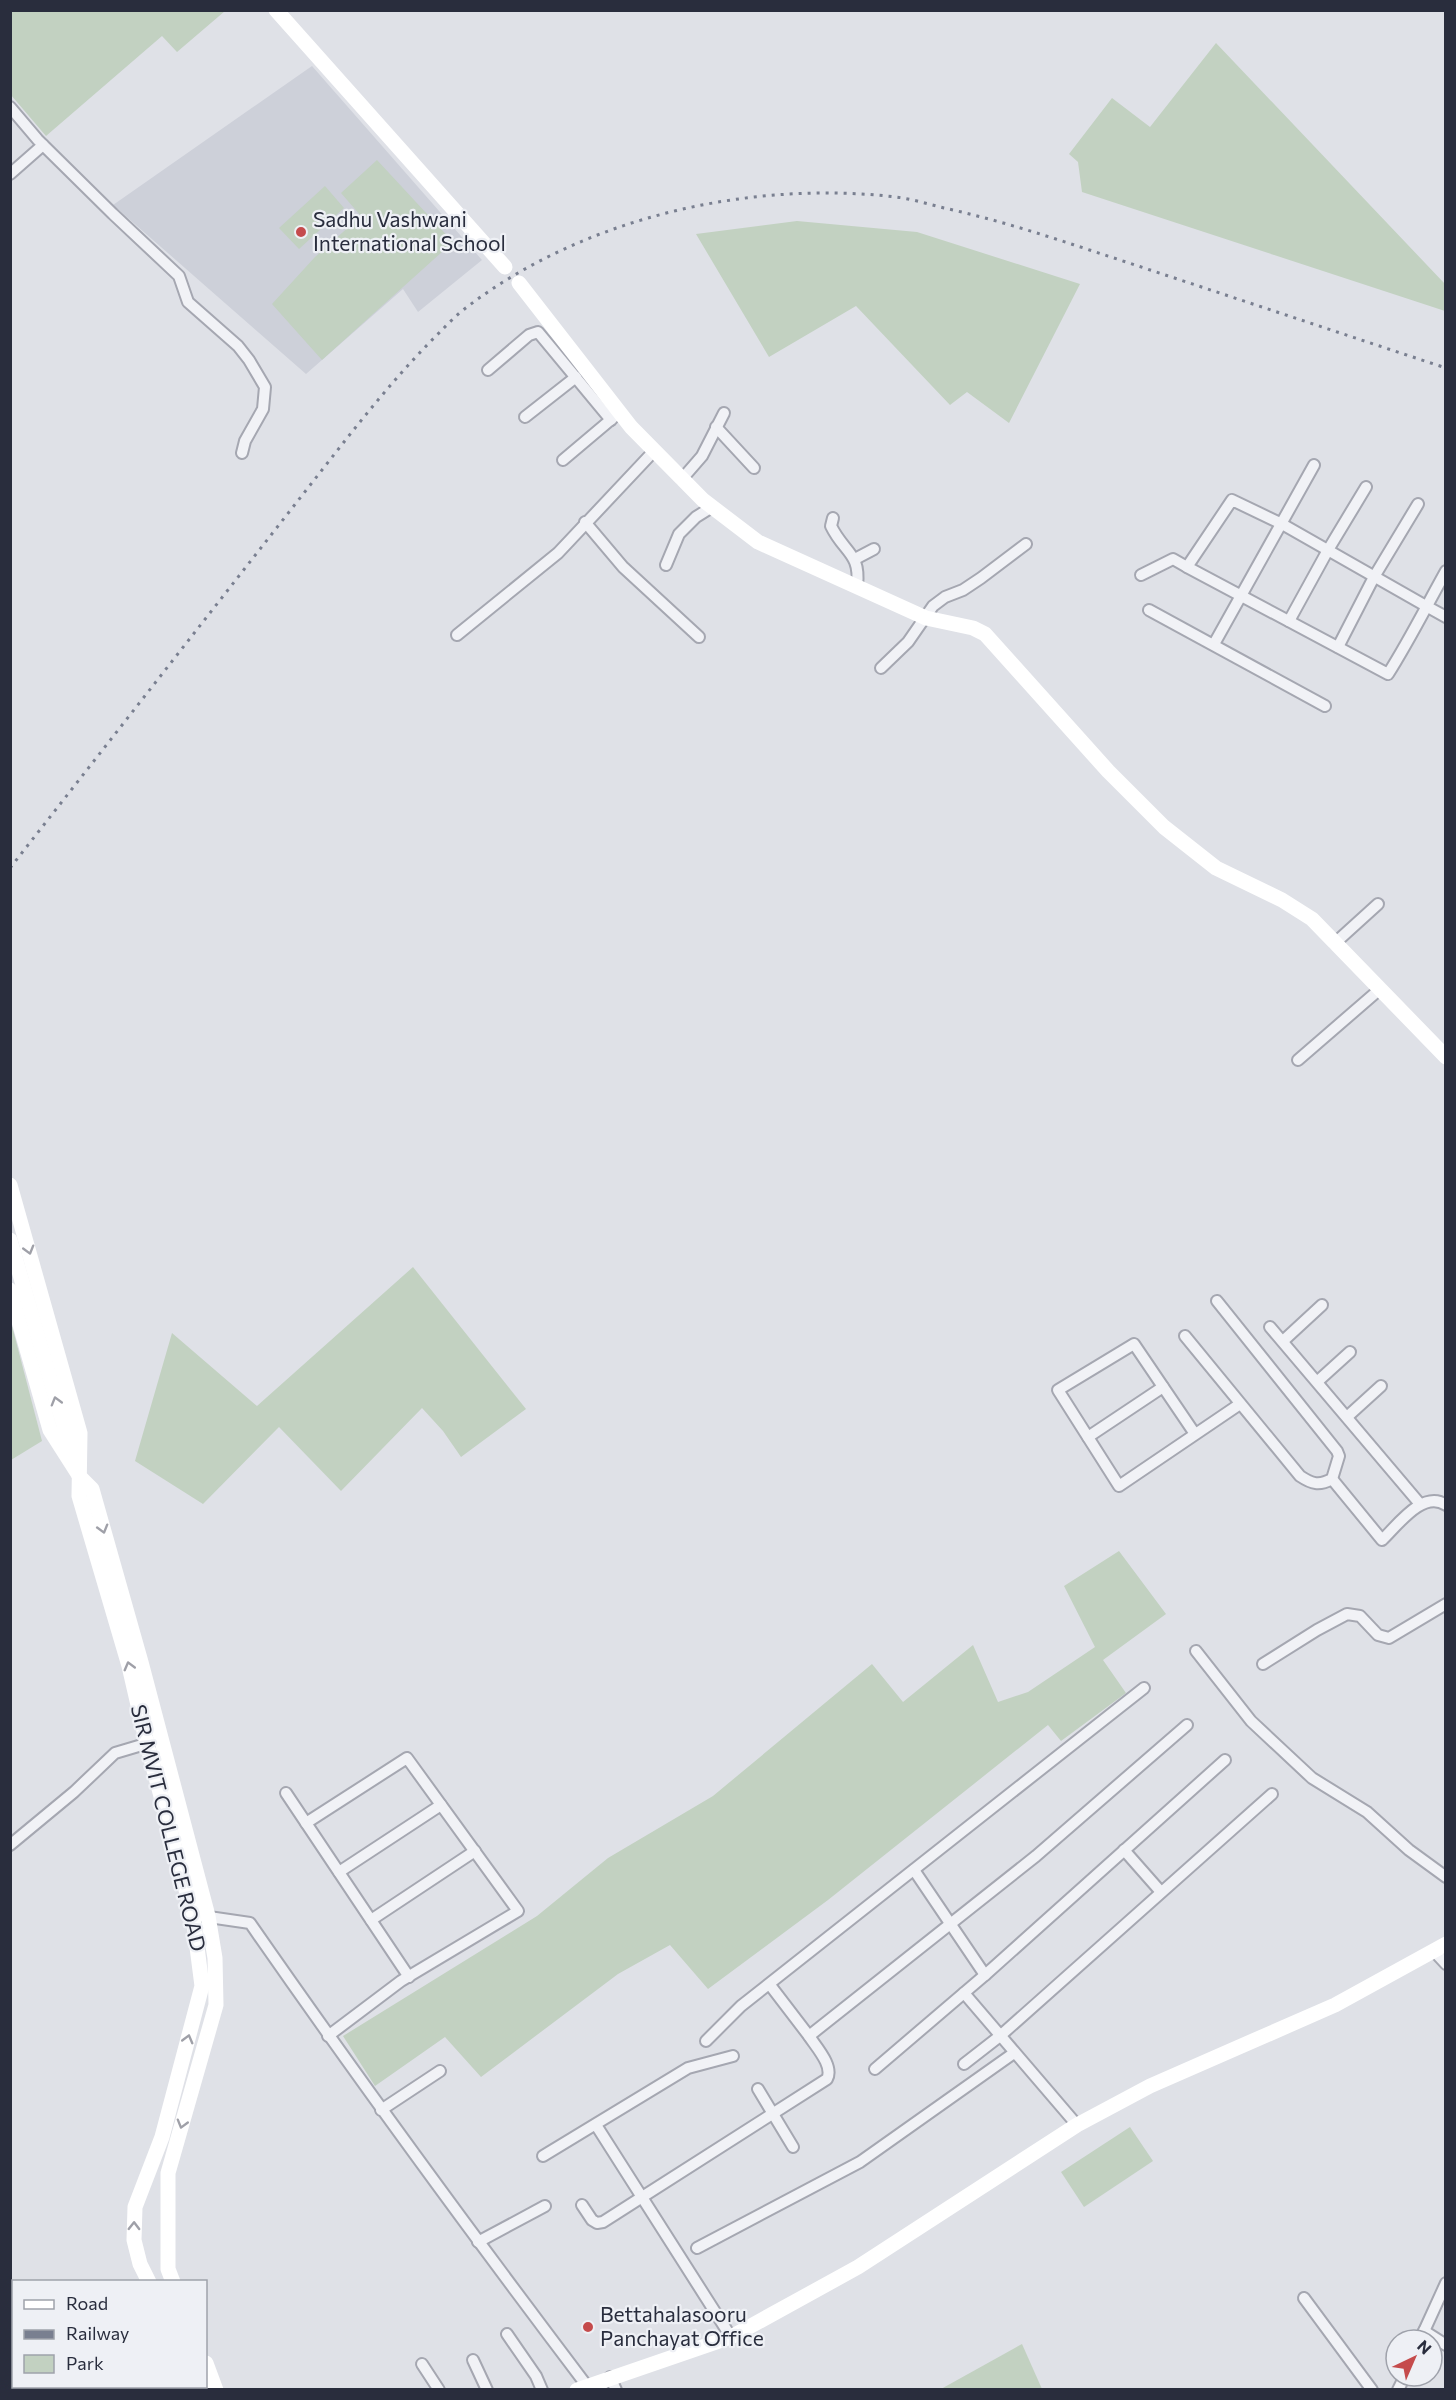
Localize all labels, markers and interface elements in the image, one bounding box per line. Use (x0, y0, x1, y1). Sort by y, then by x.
place label: Sadhu Vashwani International School (313, 206, 506, 255)
marker: Sadhu Vashwani International School (294, 225, 308, 239)
one-way arrow (21, 1245, 34, 1255)
one-way arrow (51, 1396, 63, 1407)
one-way arrow (96, 1523, 108, 1533)
one-way arrow (124, 1661, 136, 1672)
street label: SIR MVIT COLLEGE ROAD (127, 1702, 212, 1954)
one-way arrow (180, 2035, 193, 2045)
one-way arrow (177, 2118, 189, 2129)
one-way arrow (128, 2222, 140, 2231)
legend (12, 2280, 207, 2388)
text: Road (66, 2292, 108, 2314)
place label: Bettahalasooru Panchayat Office (600, 2301, 764, 2350)
marker: Bettahalasooru Panchayat Office (581, 2320, 595, 2334)
text: Railway (66, 2322, 129, 2344)
north arrow (1384, 2328, 1444, 2388)
text: N (1414, 2336, 1436, 2358)
text: Park (66, 2352, 104, 2374)

